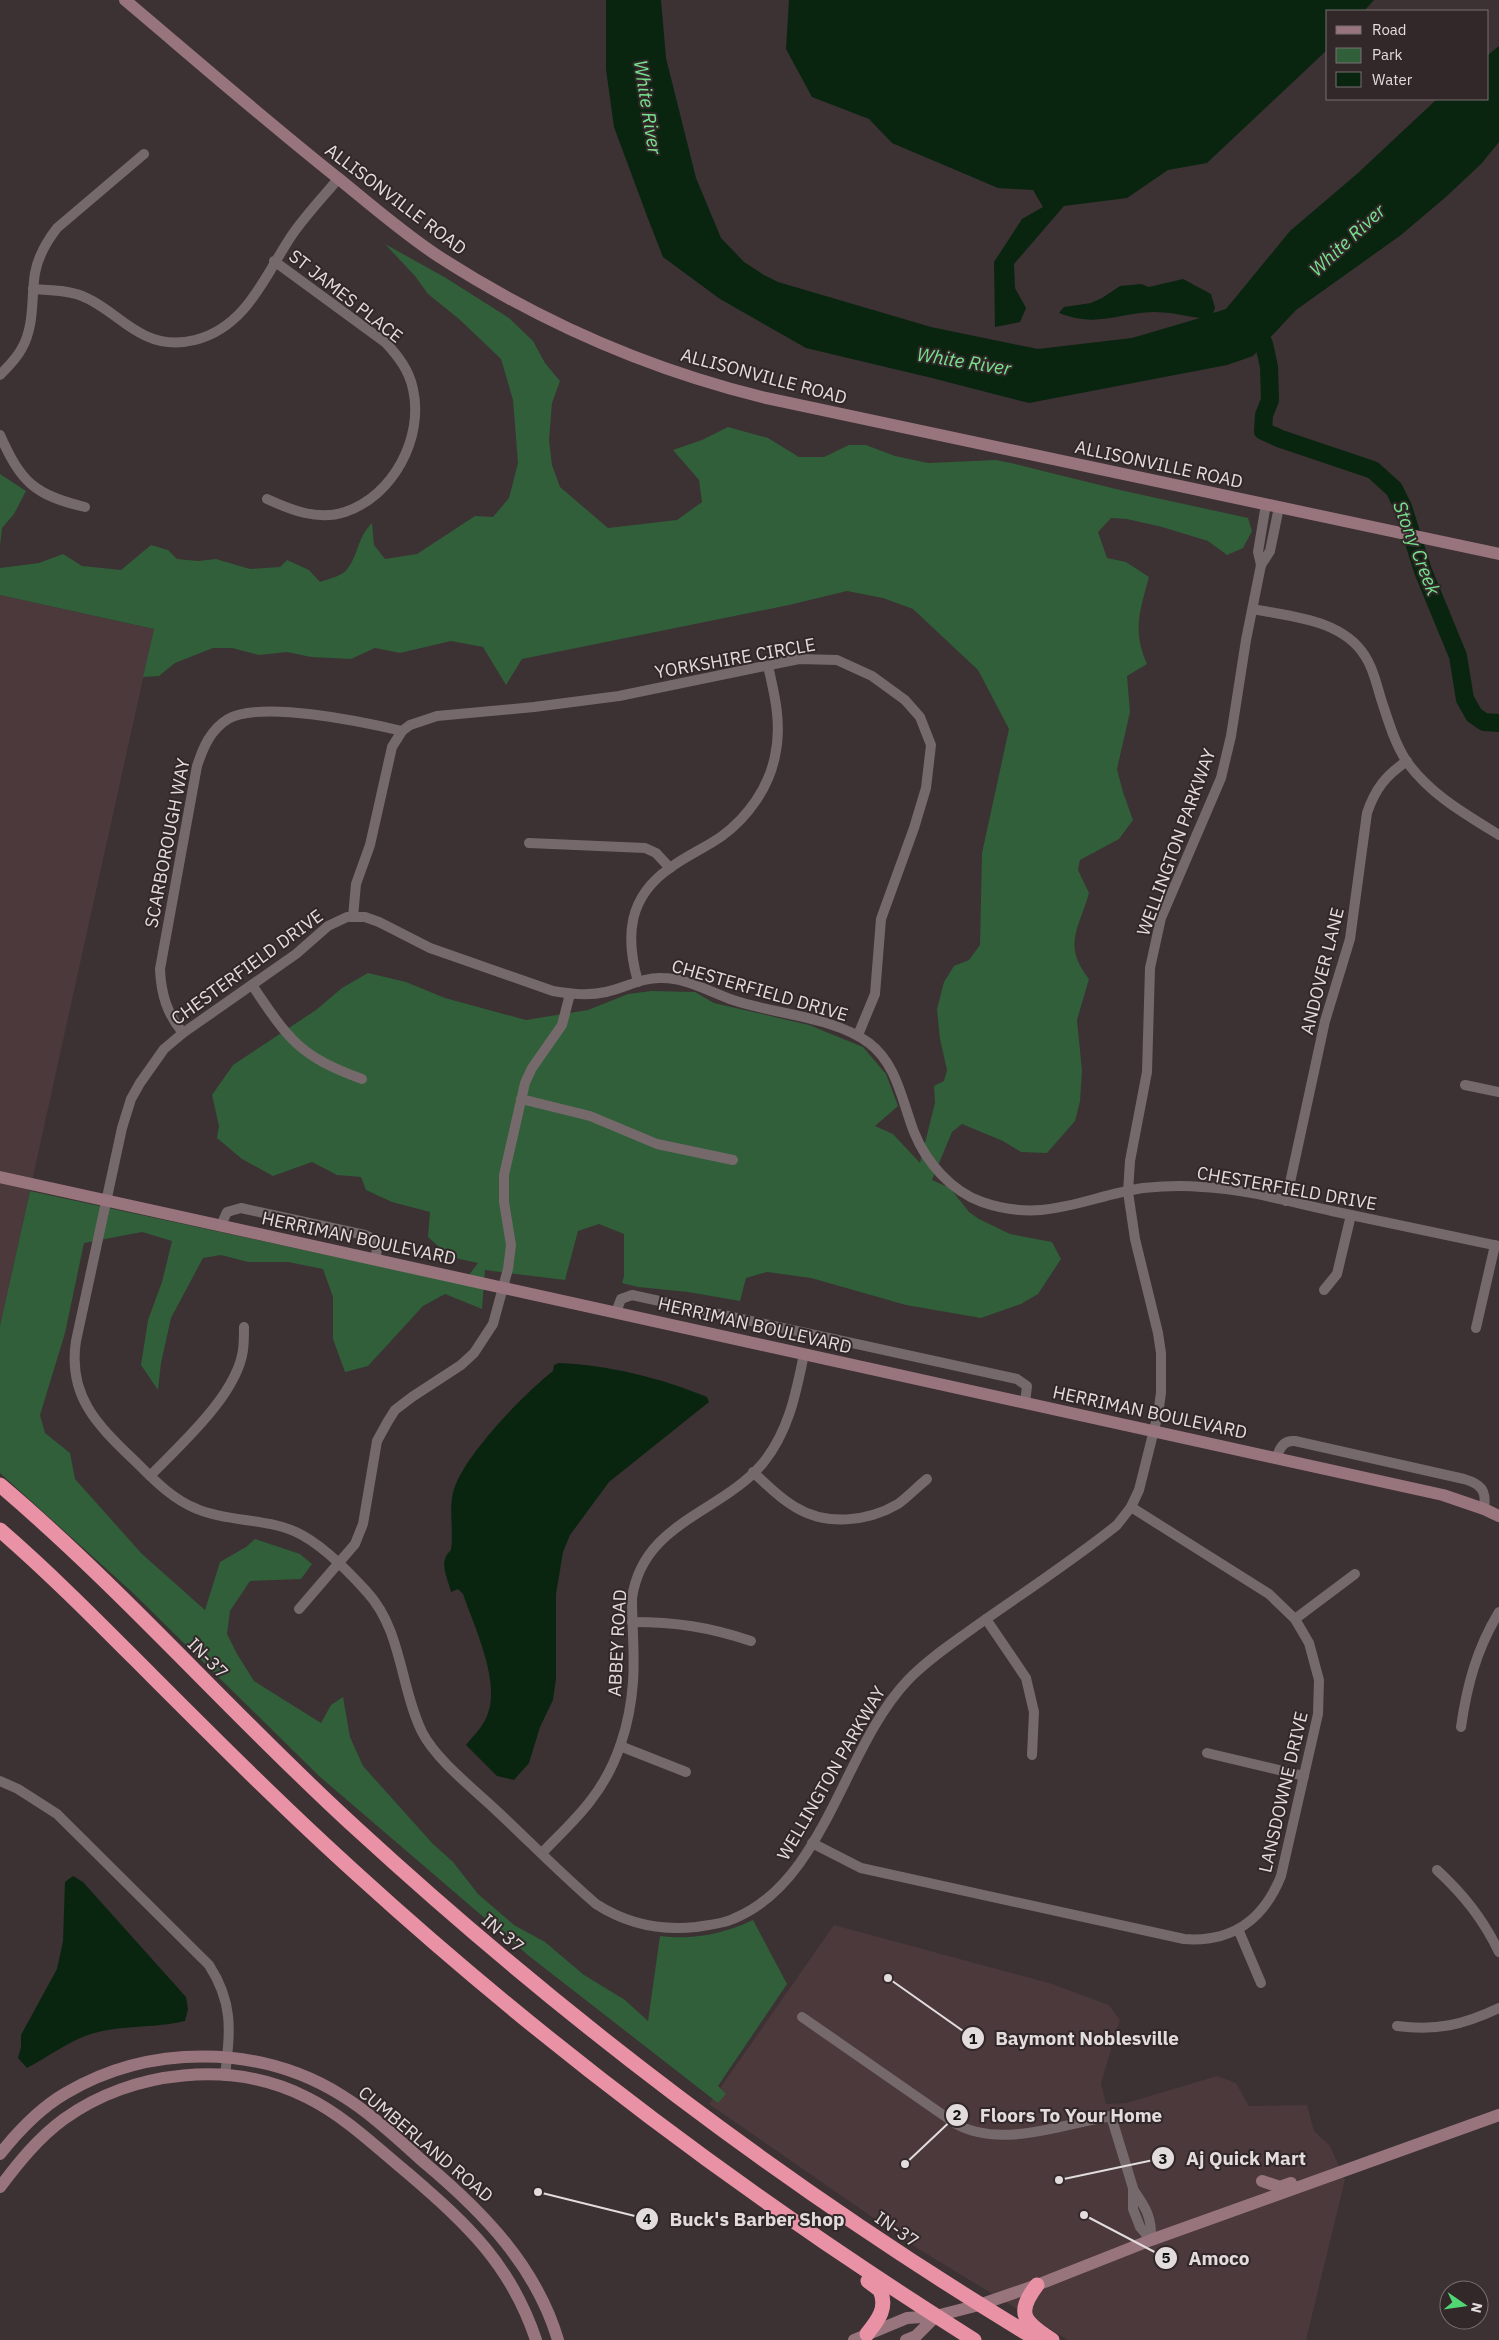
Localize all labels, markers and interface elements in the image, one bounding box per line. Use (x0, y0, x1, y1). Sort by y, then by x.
legend (1326, 10, 1489, 100)
text: Road (1372, 20, 1407, 39)
text: Park (1372, 45, 1402, 64)
water label: White River (629, 58, 667, 157)
text: Water (1372, 70, 1413, 89)
street label: ALLISONVILLE ROAD (321, 138, 471, 260)
water label: White River (1304, 198, 1391, 281)
street label: ST JAMES PLACE (284, 244, 408, 348)
water label: White River (915, 342, 1014, 380)
street label: ALLISONVILLE ROAD (678, 343, 850, 409)
street label: ALLISONVILLE ROAD (1073, 435, 1245, 493)
water label: Stony Creek (1388, 497, 1446, 600)
street label: YORKSHIRE CIRCLE (653, 633, 817, 683)
street label: WELLINGTON PARKWAY (1131, 745, 1221, 939)
street label: SCARBOROUGH WAY (139, 756, 195, 930)
street label: CHESTERFIELD DRIVE (166, 904, 328, 1030)
street label: ANDOVER LANE (1295, 905, 1349, 1037)
street label: CHESTERFIELD DRIVE (669, 954, 851, 1026)
street label: CHESTERFIELD DRIVE (1195, 1161, 1379, 1215)
street label: HERRIMAN BOULEVARD (260, 1206, 458, 1270)
street label: HERRIMAN BOULEVARD (656, 1292, 854, 1358)
street label: HERRIMAN BOULEVARD (1051, 1380, 1249, 1444)
street label: ABBEY ROAD (603, 1589, 631, 1697)
street label: IN-37 (183, 1633, 233, 1683)
street label: WELLINGTON PARKWAY (772, 1681, 891, 1864)
street label: LANSDOWNE DRIVE (1253, 1709, 1313, 1875)
street label: IN-37 (477, 1909, 529, 1957)
callout: Baymont Noblesville (960, 2021, 1189, 2055)
text: Baymont Noblesville (995, 2026, 1179, 2050)
text: 1 (968, 2029, 978, 2048)
street label: CUMBERLAND ROAD (354, 2081, 498, 2207)
callout: Floors To Your Home (945, 2098, 1172, 2132)
text: Floors To Your Home (980, 2103, 1162, 2127)
text: 2 (952, 2105, 962, 2124)
callout: Aj Quick Mart (1151, 2141, 1316, 2175)
text: Aj Quick Mart (1186, 2146, 1306, 2170)
text: 3 (1158, 2149, 1168, 2168)
callout: Buck's Barber Shop (634, 2202, 854, 2236)
street label: IN-37 (870, 2206, 924, 2252)
text: Buck's Barber Shop (670, 2207, 844, 2231)
text: 4 (642, 2209, 652, 2228)
callout: Amoco (1153, 2241, 1259, 2275)
text: Amoco (1188, 2246, 1250, 2270)
text: 5 (1161, 2248, 1171, 2267)
north arrow (1439, 2280, 1489, 2330)
text: N (1467, 2301, 1487, 2315)

